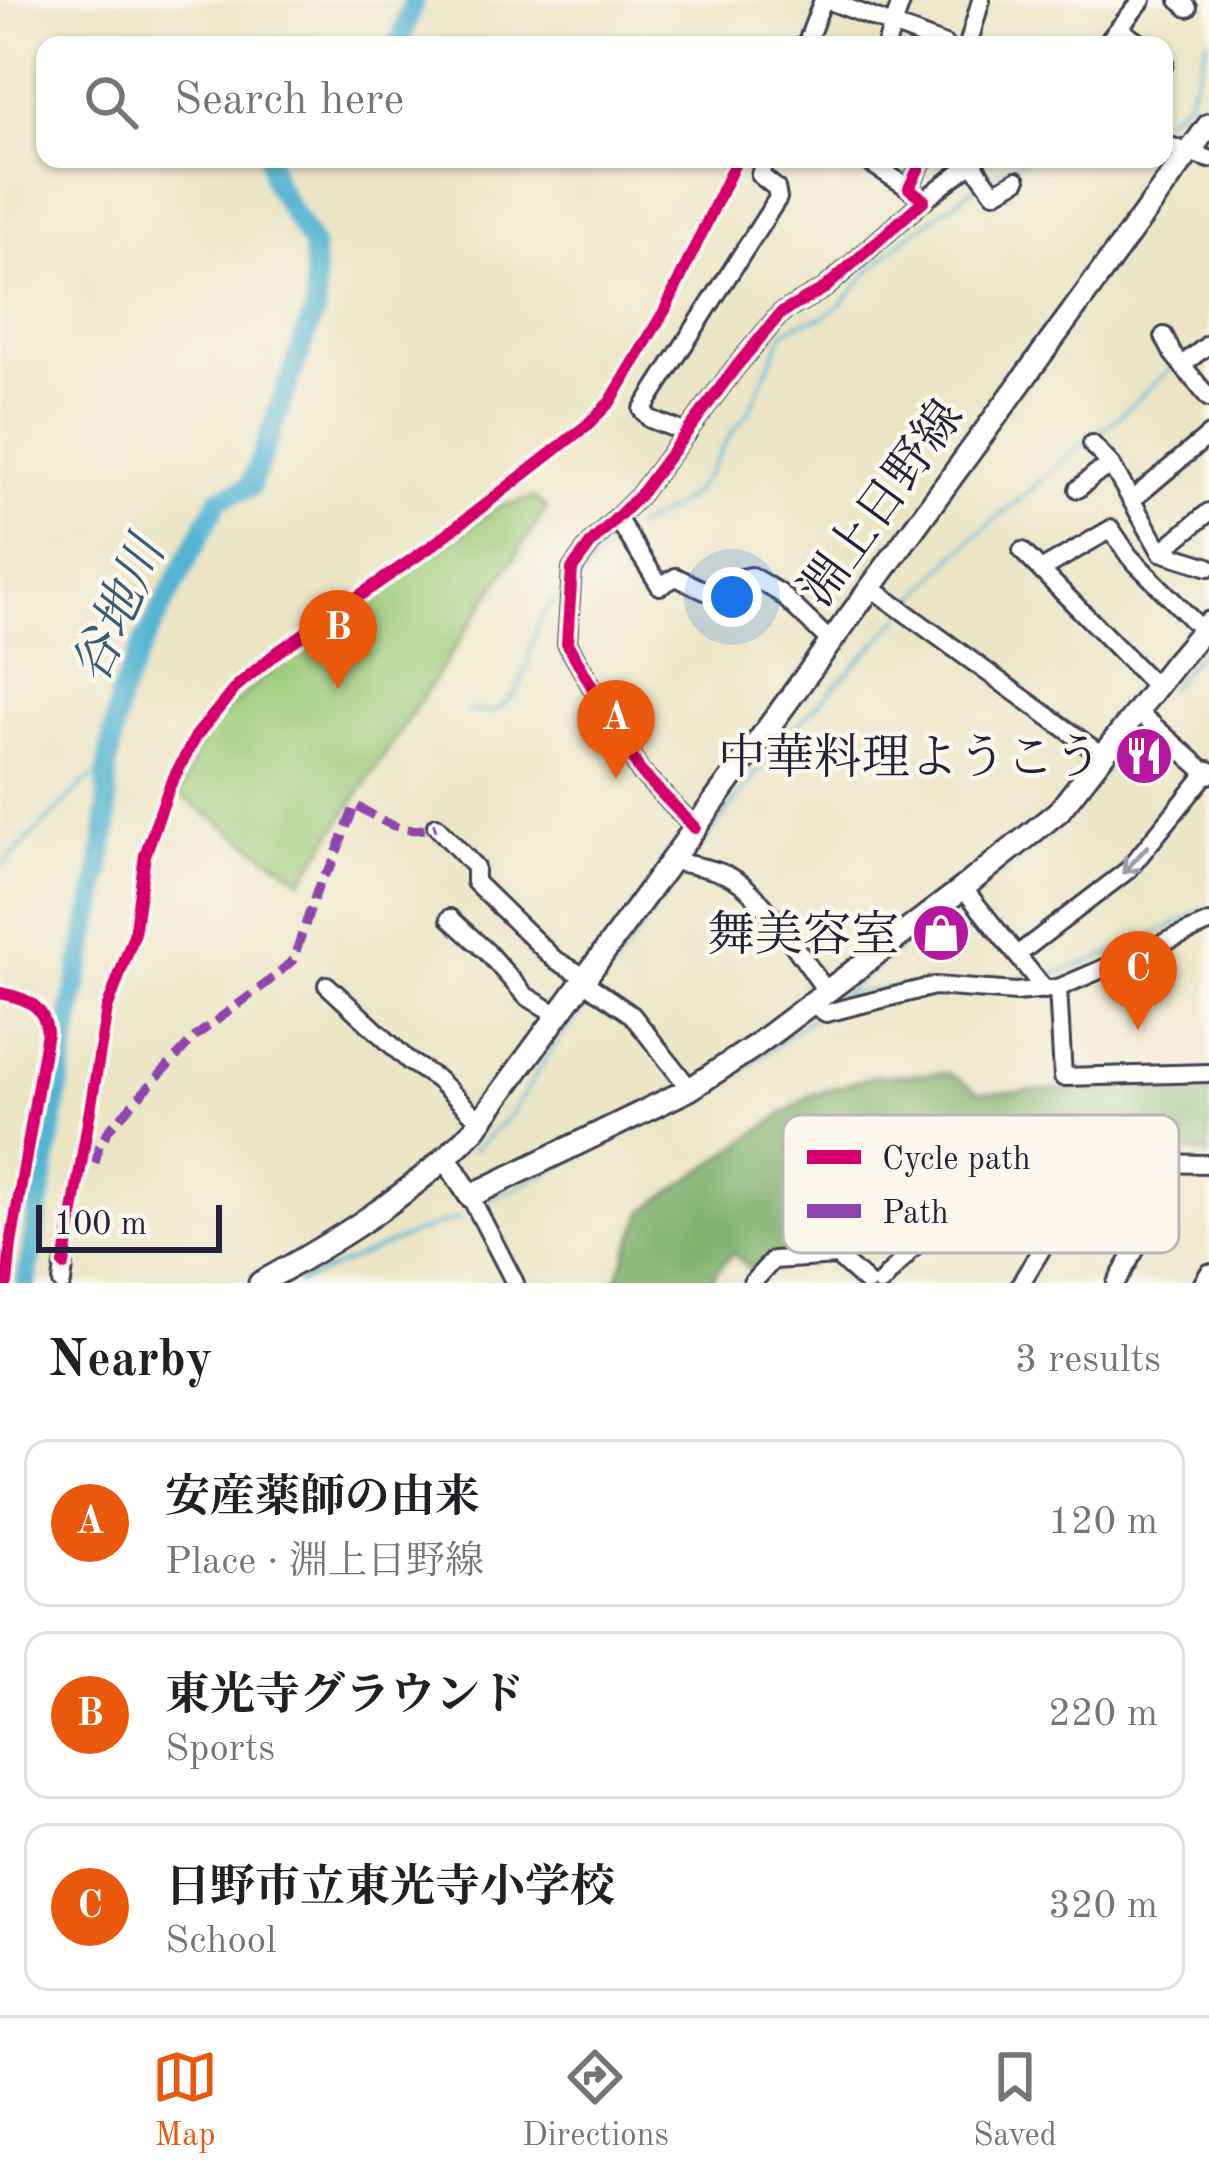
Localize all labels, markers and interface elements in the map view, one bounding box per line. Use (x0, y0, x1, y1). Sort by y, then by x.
search box (36, 36, 1173, 168)
icon: search (78, 69, 144, 135)
text: Search here (174, 79, 404, 124)
street label: 淵上日野線 (790, 391, 973, 616)
water label: 谷地川 (63, 525, 178, 692)
your location (702, 567, 762, 627)
pin: B (299, 590, 377, 689)
pin: A (577, 680, 655, 779)
restaurant icon: 中華料理ようこう (1113, 725, 1175, 787)
place label: 中華料理ようこう (718, 732, 1102, 784)
one-way arrow (1121, 845, 1149, 875)
shop icon: 舞美容室 (910, 902, 972, 964)
place label: 舞美容室 (707, 909, 899, 961)
pin: C (1099, 931, 1177, 1030)
legend (783, 1115, 1179, 1253)
text: Cycle path (882, 1144, 1031, 1177)
text: Path (882, 1198, 949, 1231)
scale bar (36, 1199, 222, 1252)
text: 100 m (54, 1209, 147, 1242)
text: Nearby (48, 1336, 213, 1387)
text: 3 results (1015, 1341, 1161, 1380)
text: 安産薬師の由来 (165, 1477, 480, 1522)
text: A (75, 1503, 105, 1542)
text: 120 m (1048, 1503, 1158, 1542)
text: Place · 淵上日野線 (165, 1543, 484, 1582)
text: 東光寺グラウンド (165, 1675, 525, 1720)
text: B (76, 1695, 104, 1734)
text: 220 m (1048, 1695, 1158, 1734)
text: Sports (165, 1730, 275, 1769)
text: 日野市立東光寺小学校 (165, 1867, 615, 1912)
text: C (77, 1887, 103, 1926)
text: 320 m (1048, 1887, 1158, 1926)
text: School (165, 1922, 277, 1961)
tab: Map (152, 2044, 218, 2157)
tab: Directions (522, 2044, 669, 2157)
tab: Saved (973, 2044, 1057, 2157)

